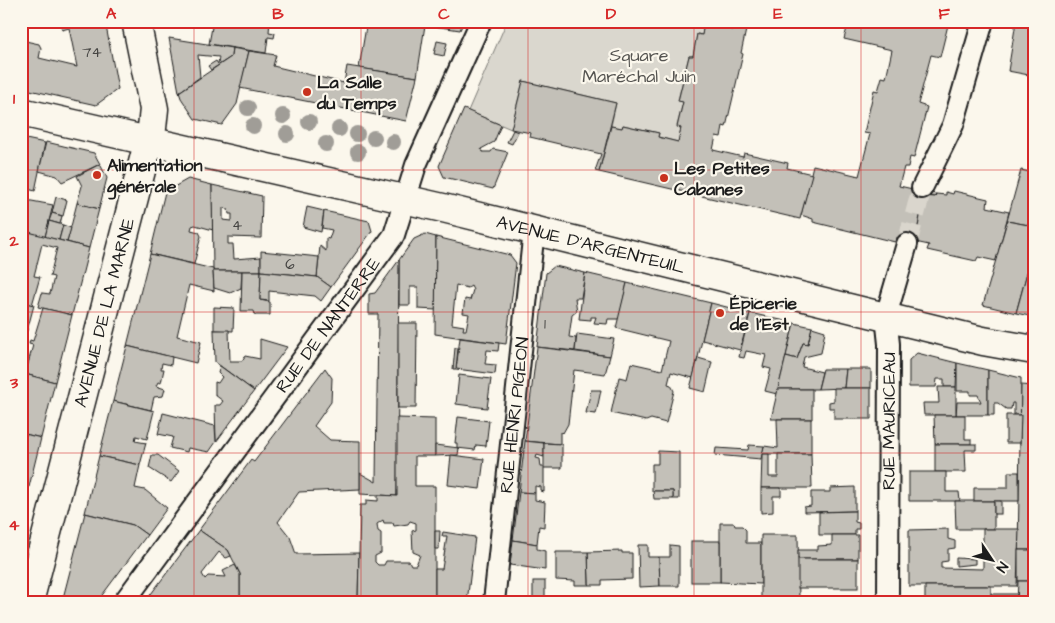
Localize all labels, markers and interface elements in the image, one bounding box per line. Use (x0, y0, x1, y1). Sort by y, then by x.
text: A (106, 3, 117, 25)
text: B (272, 3, 284, 25)
text: C (438, 3, 450, 25)
text: D (606, 3, 617, 25)
text: E (773, 3, 783, 25)
text: F (938, 3, 950, 25)
house number: 74 (82, 42, 102, 63)
park label: Square Maréchal Juin (582, 43, 696, 89)
place label: La Salle du Temps (316, 70, 397, 116)
marker: La Salle du Temps (301, 86, 313, 98)
text: 1 (13, 88, 16, 110)
place label: Alimentation générale (107, 153, 202, 200)
place label: Les Petites Cabanes (674, 156, 770, 202)
marker: Alimentation générale (91, 169, 103, 181)
marker: Les Petites Cabanes (658, 172, 670, 184)
street label: AVENUE D'ARGENTEUIL (494, 209, 688, 280)
street label: AVENUE DE LA MARNE (68, 215, 141, 410)
house number: 4 (232, 215, 242, 236)
text: 2 (8, 230, 19, 252)
street label: RUE DE NANTERRE (270, 252, 386, 398)
house number: 6 (285, 254, 295, 275)
place label: Épicerie de l’Est (729, 291, 797, 337)
marker: Épicerie de l’Est (714, 307, 726, 319)
house number: 1 (544, 314, 546, 335)
street label: RUE HENRI PIGEON (493, 336, 535, 495)
street label: RUE MAURICEAU (876, 352, 901, 490)
text: 3 (9, 372, 19, 394)
text: 4 (9, 514, 20, 536)
north arrow (968, 536, 1018, 586)
text: N (991, 558, 1013, 576)

